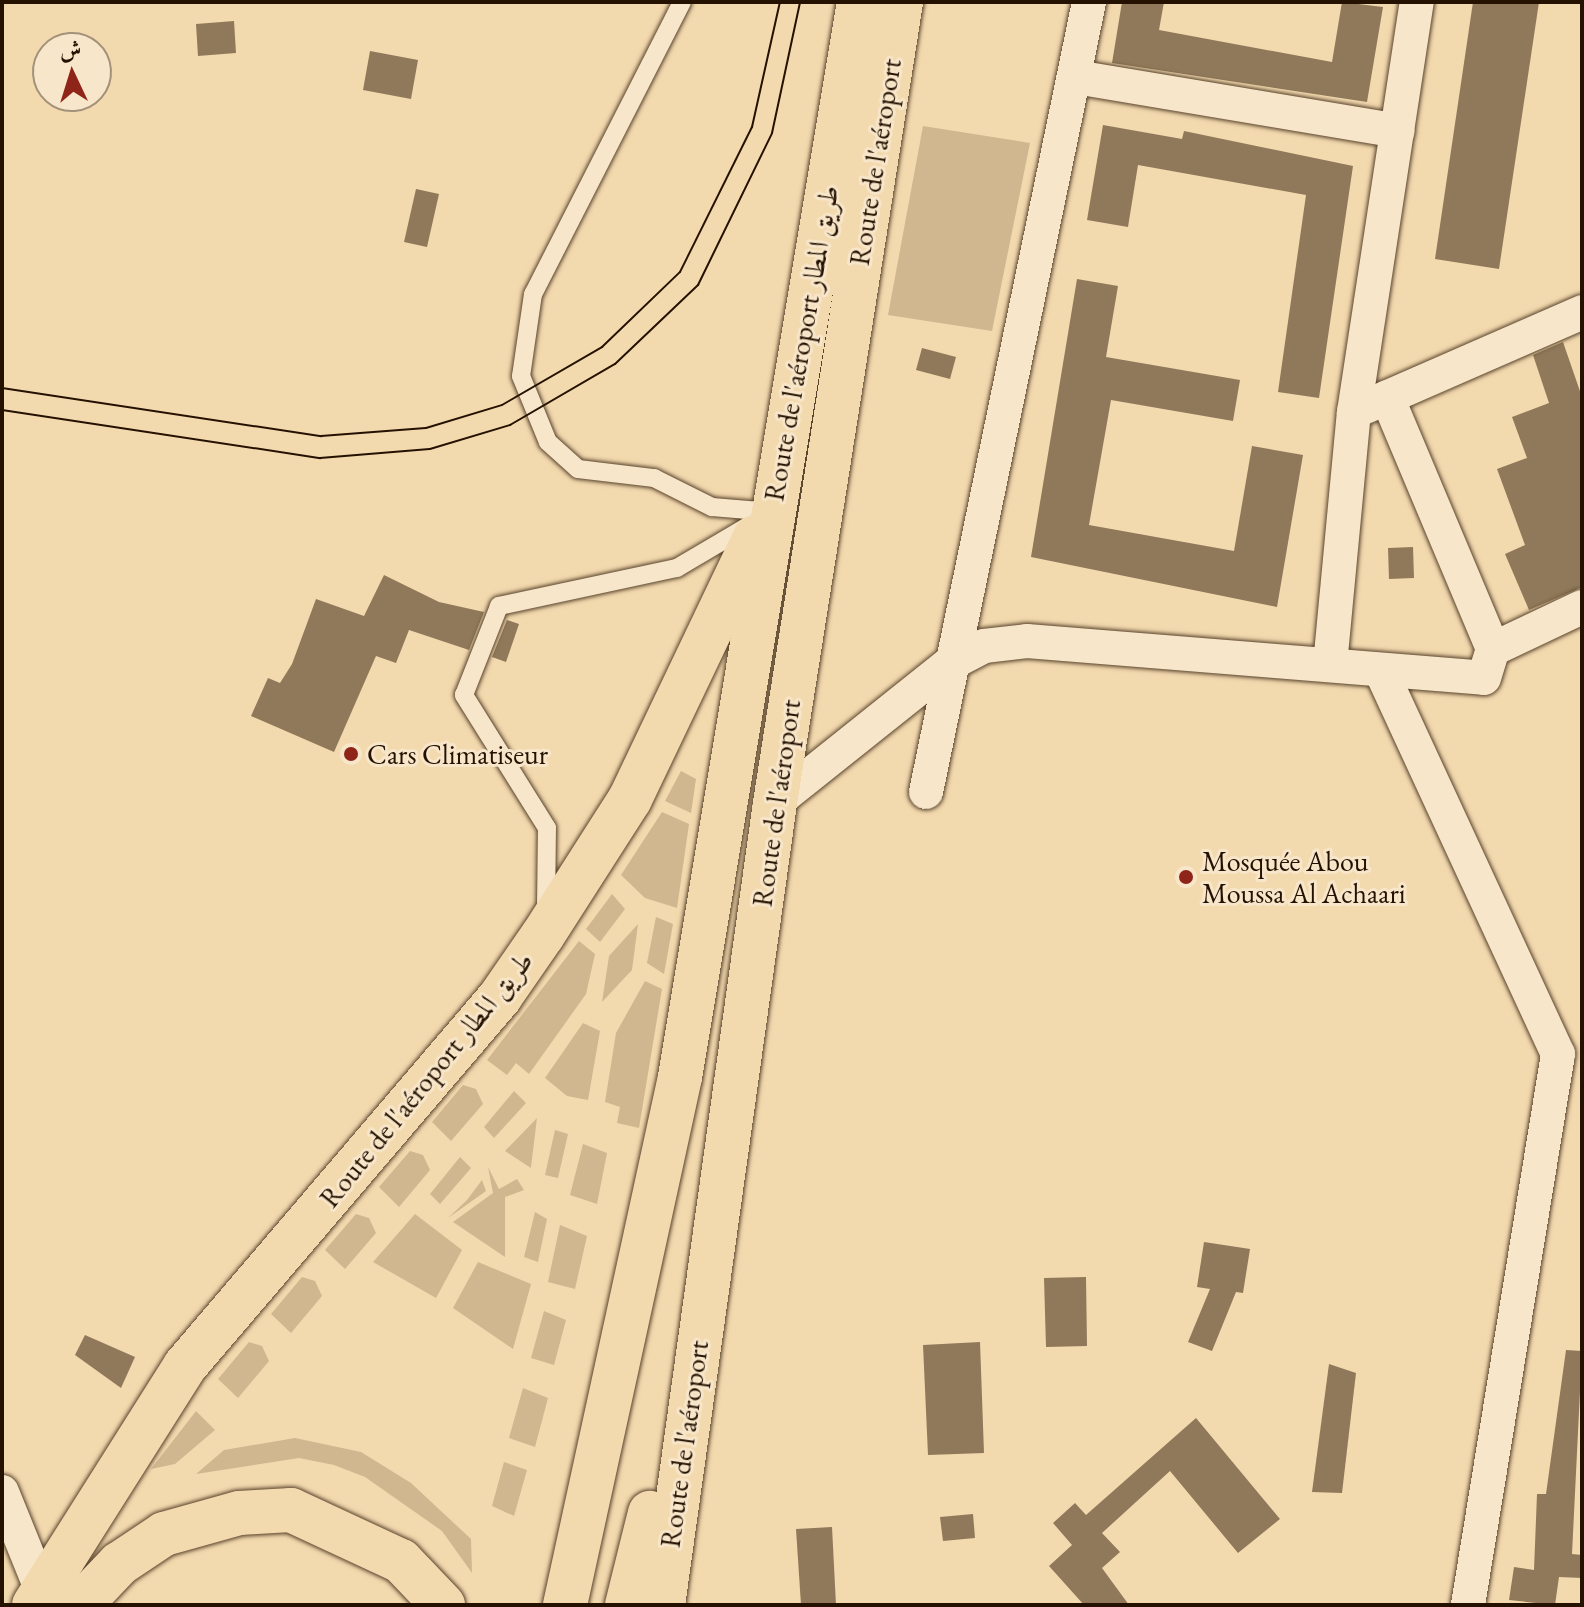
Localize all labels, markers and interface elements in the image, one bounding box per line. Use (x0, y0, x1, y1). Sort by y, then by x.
north arrow (32, 32, 112, 112)
text: ش (59, 34, 82, 65)
street label: Route de l'aéroport (842, 56, 908, 268)
street label: Route de l'aéroport طريق المطار (757, 182, 845, 504)
street label: Route de l'aéroport (745, 697, 807, 909)
place label: Cars Climatiseur (367, 737, 548, 771)
marker: Cars Climatiseur (342, 745, 360, 763)
place label: Mosquée Abou Moussa Al Achaari (1202, 844, 1406, 910)
marker: Mosquée Abou Moussa Al Achaari (1177, 868, 1195, 886)
street label: Route de l'aéroport طريق المطار (312, 944, 540, 1214)
street label: Route de l'aéroport (653, 1338, 715, 1550)

